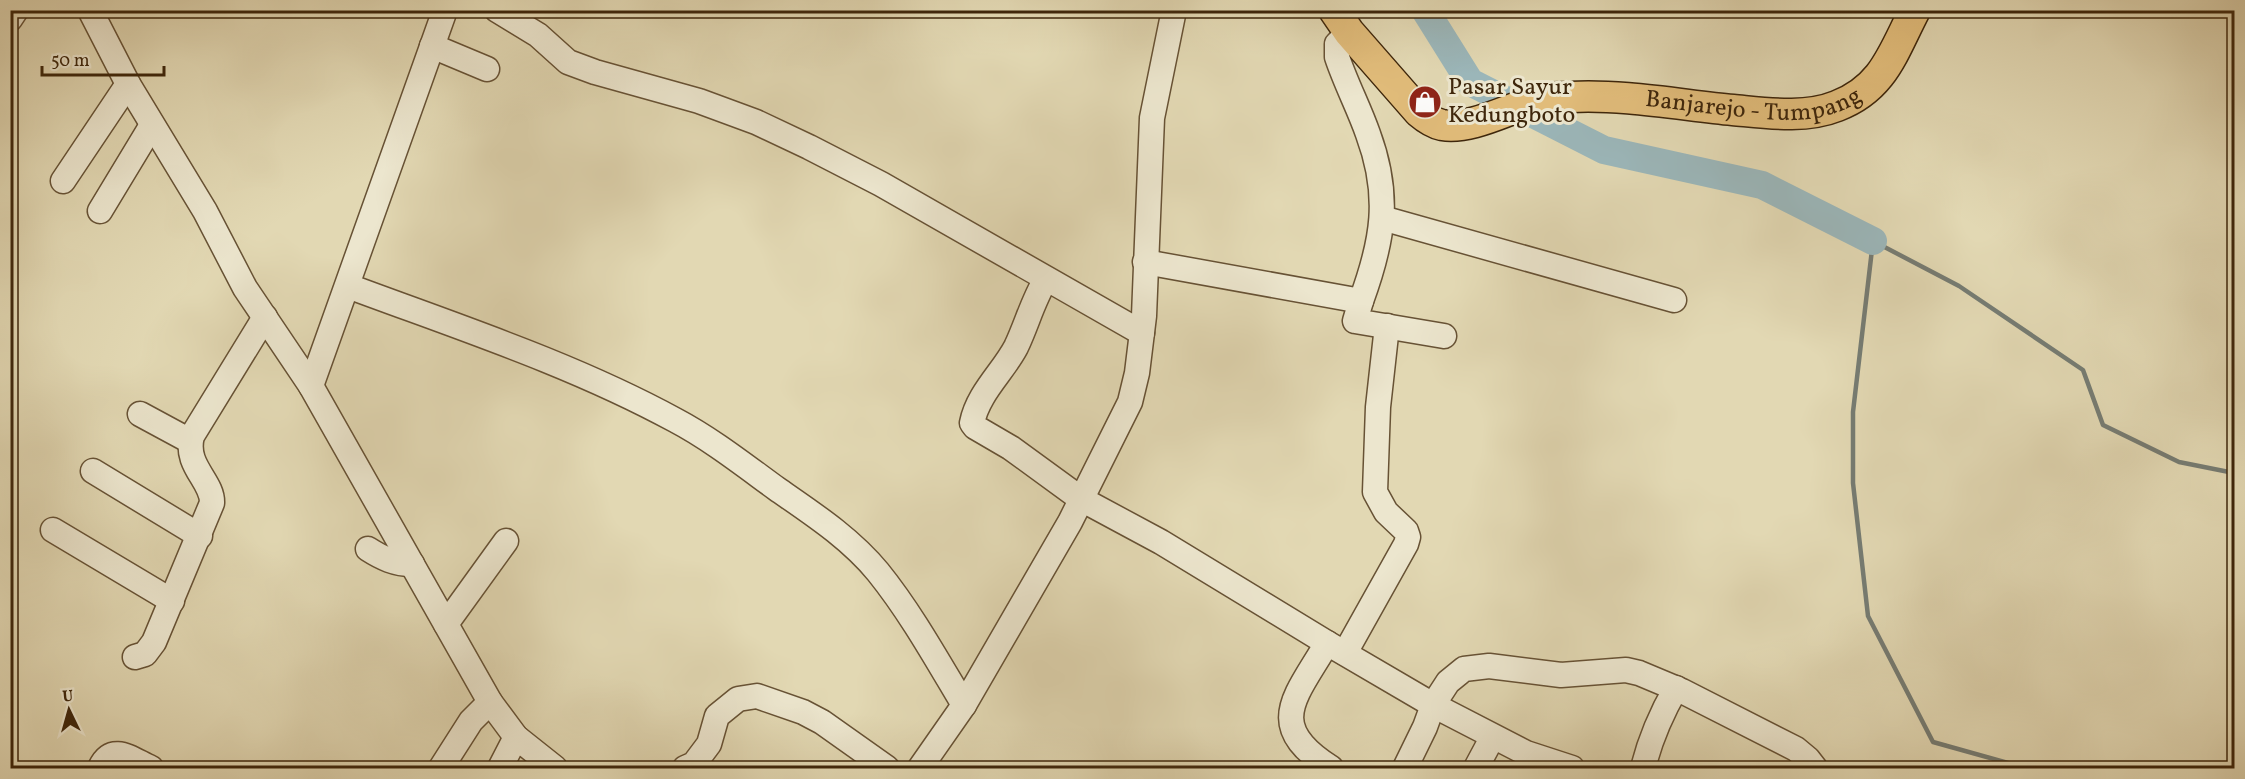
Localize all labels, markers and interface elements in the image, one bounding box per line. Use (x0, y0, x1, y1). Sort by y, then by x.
scale bar (42, 39, 164, 77)
text: 50 m (51, 49, 90, 74)
place label: Pasar Sayur Kedungboto (1448, 71, 1575, 133)
street label: Banjarejo - Tumpang (1644, 80, 1869, 131)
shop icon: Pasar Sayur Kedungboto (1407, 84, 1443, 120)
north arrow (39, 680, 99, 740)
text: U (61, 686, 74, 708)

